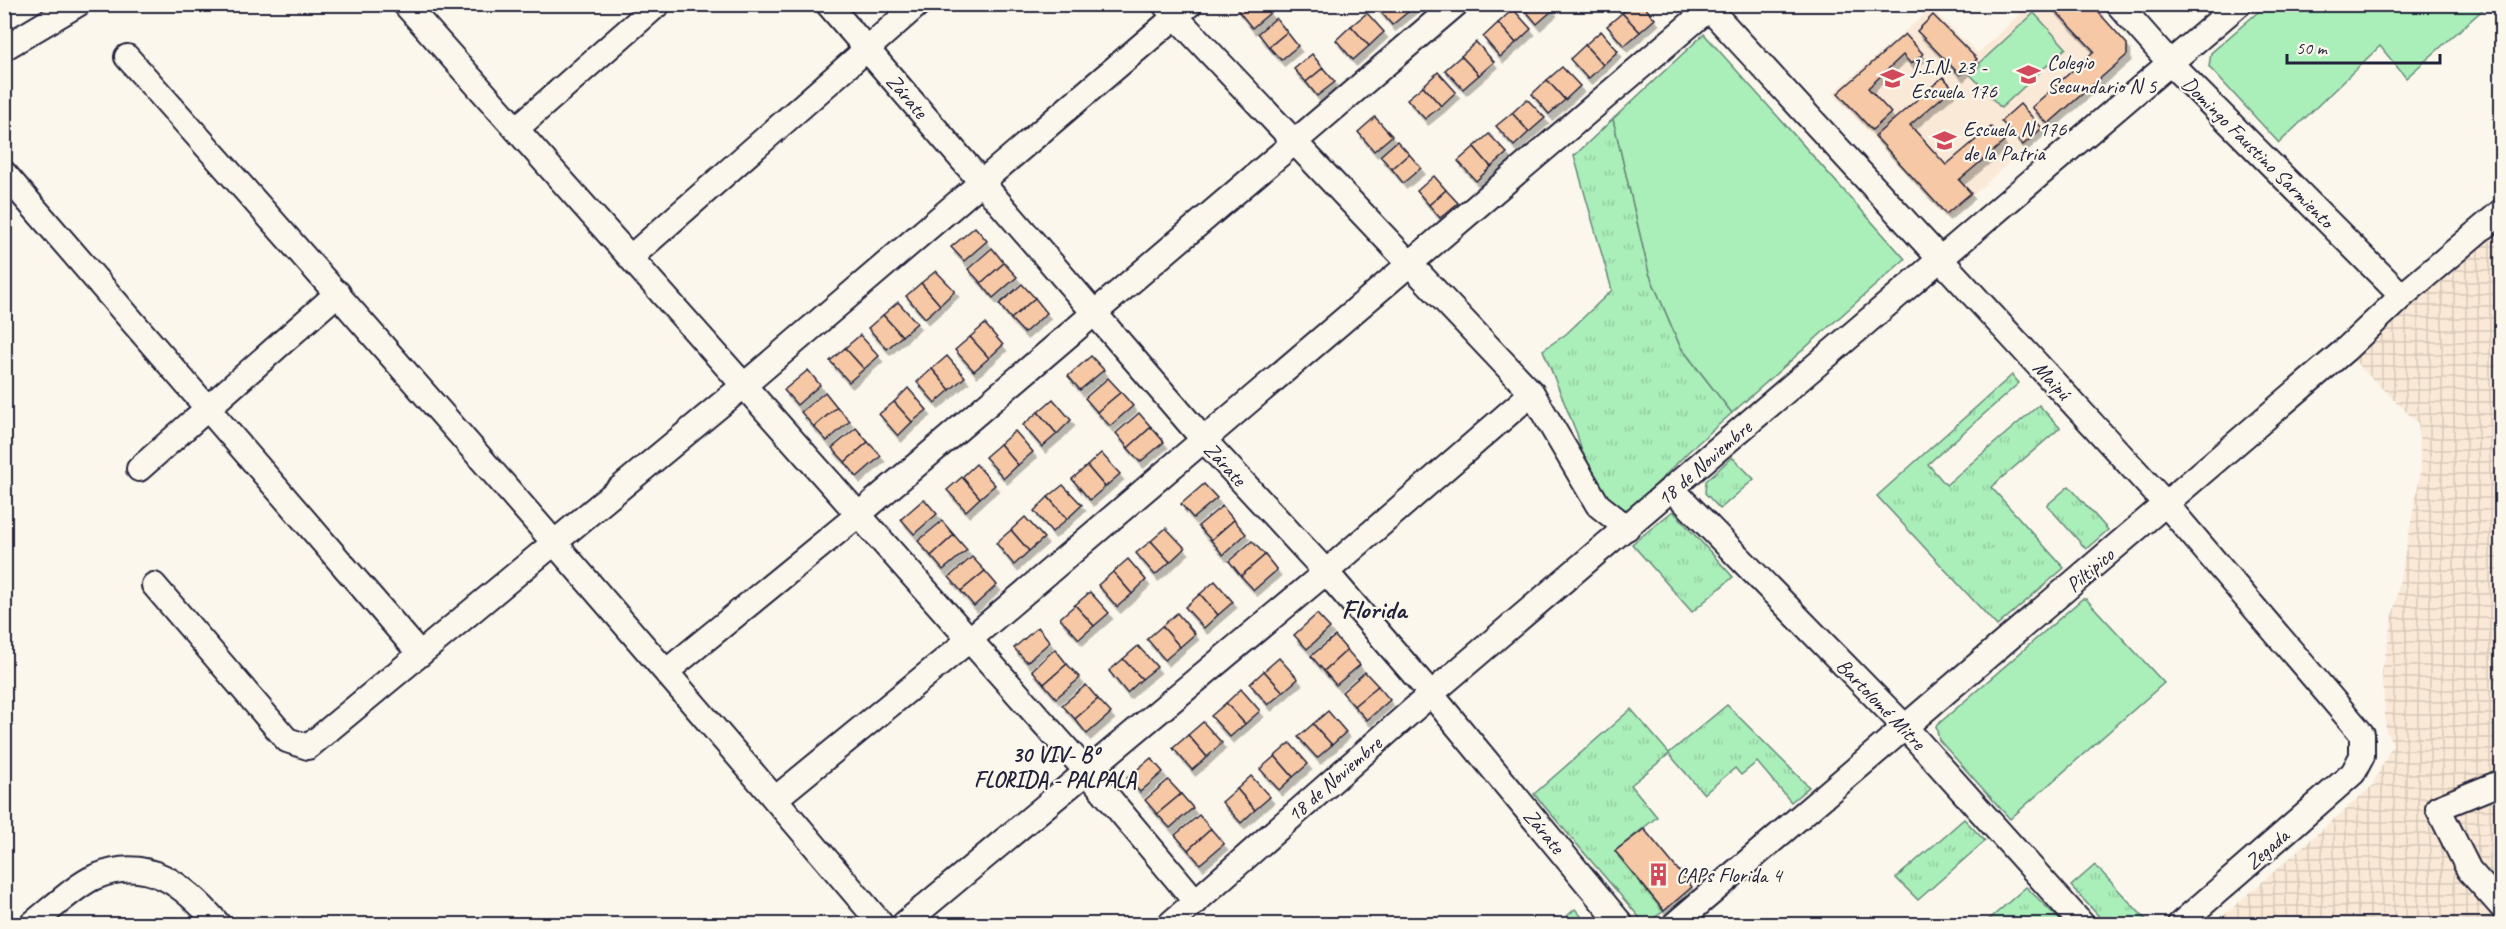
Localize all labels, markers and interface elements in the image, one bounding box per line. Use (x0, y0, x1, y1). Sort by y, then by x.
scale bar (2287, 27, 2440, 65)
text: 50 m (2296, 37, 2329, 59)
place label: Colegio Secundario N 5 (2047, 49, 2158, 99)
place label: J.I.N. 23 - Escuela 176 (1910, 54, 1997, 104)
school or university icon: Colegio Secundario N 5 (2016, 61, 2042, 87)
school or university icon: J.I.N. 23 - Escuela 176 (1880, 66, 1906, 92)
street label: Zárate (881, 68, 934, 124)
street label: Domingo Faustino Sarmiento (2177, 71, 2341, 235)
place label: Escuela N 176 de la Patria (1963, 116, 2067, 166)
school or university icon: Escuela N 176 de la Patria (1932, 128, 1958, 154)
street label: Maipú (2028, 355, 2078, 407)
street label: 18 de Noviembre (1651, 414, 1758, 511)
street label: Zárate (1198, 437, 1253, 492)
street label: Piltipico (2061, 541, 2120, 598)
district label: Florida (1342, 592, 1409, 626)
street label: Bartolomé Mitre (1831, 653, 1932, 756)
street label: 18 de Noviembre (1281, 730, 1388, 827)
district label: 30 VIV- Bº FLORIDA - PALPALA (974, 741, 1138, 794)
street label: Zárate (1518, 803, 1571, 860)
street label: Zegada (2240, 821, 2296, 875)
building icon: CAPs Florida 4 (1645, 862, 1671, 888)
place label: CAPs Florida 4 (1676, 862, 1784, 888)

